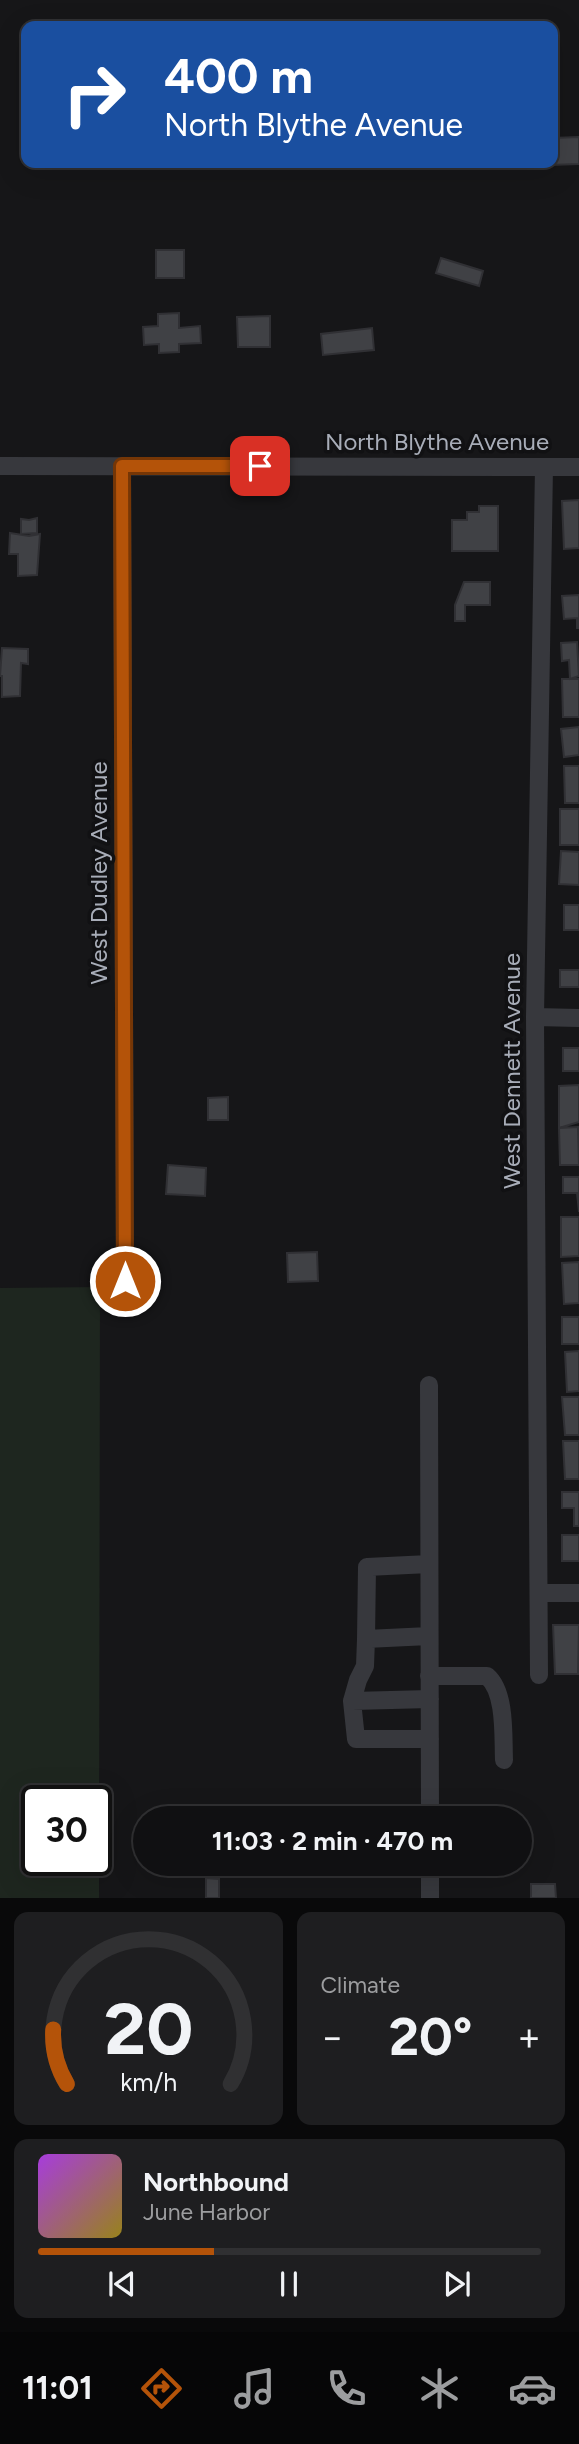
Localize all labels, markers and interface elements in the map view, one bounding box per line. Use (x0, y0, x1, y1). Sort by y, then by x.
text: 400 m (164, 46, 313, 105)
icon: right (49, 49, 140, 140)
text: North Blythe Avenue (164, 106, 463, 144)
street label: North Blythe Avenue (325, 427, 549, 456)
pin (230, 436, 290, 496)
icon: arrive (241, 447, 279, 485)
street label: West Dudley Avenue (84, 761, 113, 985)
street label: West Dennett Avenue (497, 953, 526, 1189)
position arrow (88, 1244, 162, 1318)
speed limit sign: 30 (21, 1785, 112, 1876)
text: 11:03 · 2 min · 470 m (212, 1825, 453, 1857)
text: Climate (321, 1971, 400, 1999)
text: 20 (104, 1986, 193, 2073)
text: 20° (389, 2006, 472, 2068)
text: − (321, 2014, 344, 2060)
text: + (517, 2014, 541, 2060)
text: km/h (120, 2067, 177, 2097)
text: Northbound (143, 2166, 289, 2198)
text: June Harbor (143, 2198, 270, 2226)
icon: previous (103, 2265, 141, 2303)
icon: pause (270, 2265, 308, 2303)
icon: next (438, 2265, 476, 2303)
icon: directions (137, 2364, 186, 2413)
icon: music (230, 2364, 279, 2413)
icon: phone (322, 2364, 371, 2413)
icon: climate (415, 2364, 464, 2413)
icon: car (508, 2364, 557, 2413)
text: 11:01 (22, 2369, 93, 2407)

